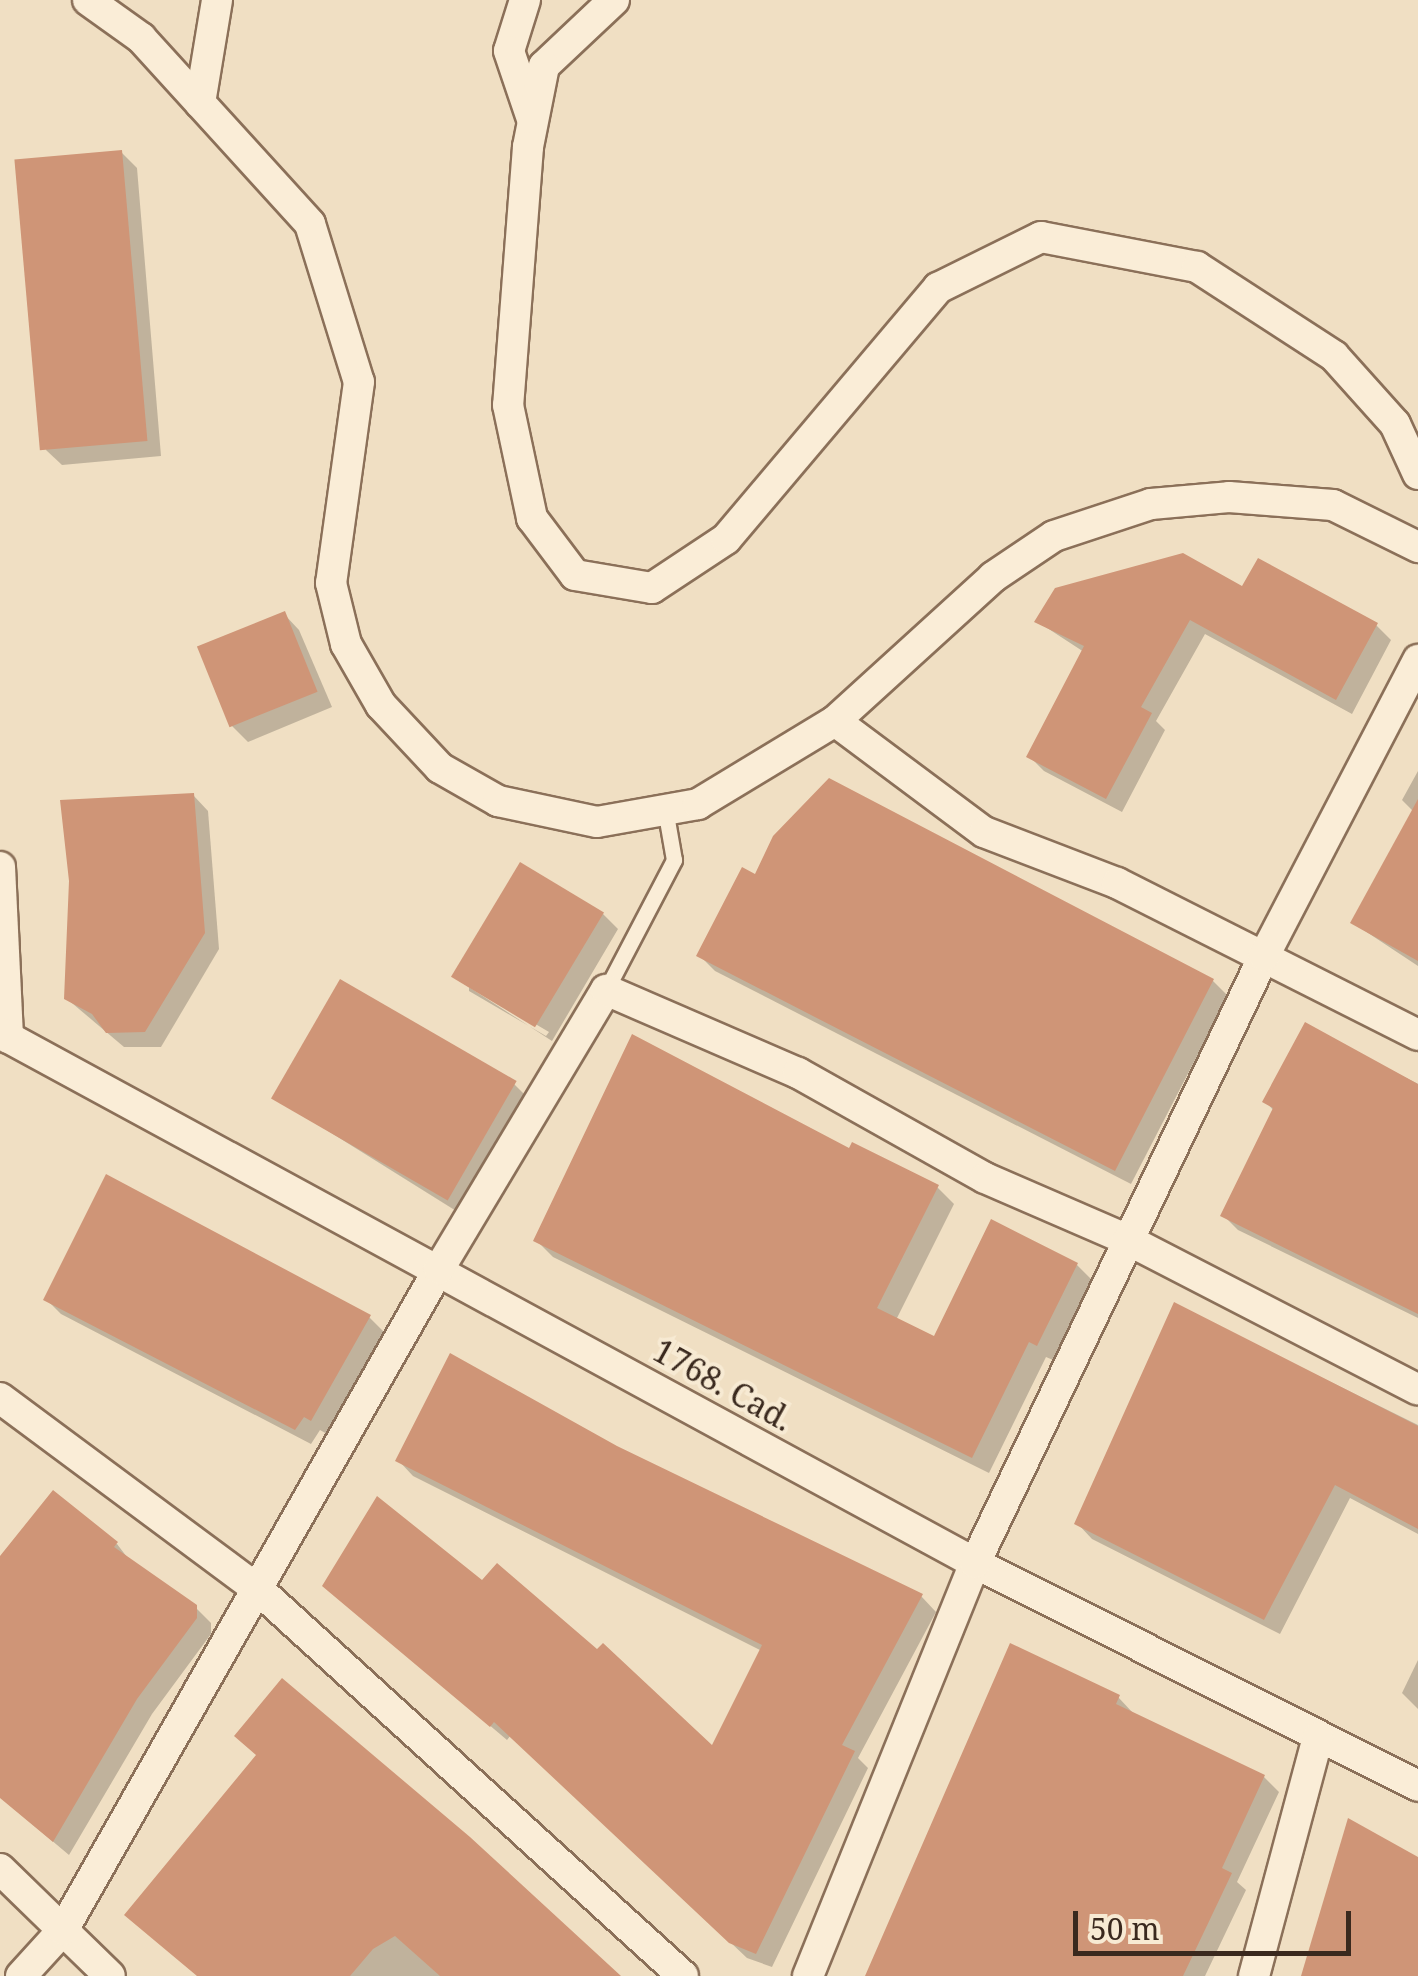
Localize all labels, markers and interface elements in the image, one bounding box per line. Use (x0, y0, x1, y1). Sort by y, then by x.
street label: 1768. Cad. (647, 1331, 799, 1439)
scale bar (1078, 1891, 1356, 1953)
text: 50 m (1090, 1908, 1160, 1949)

